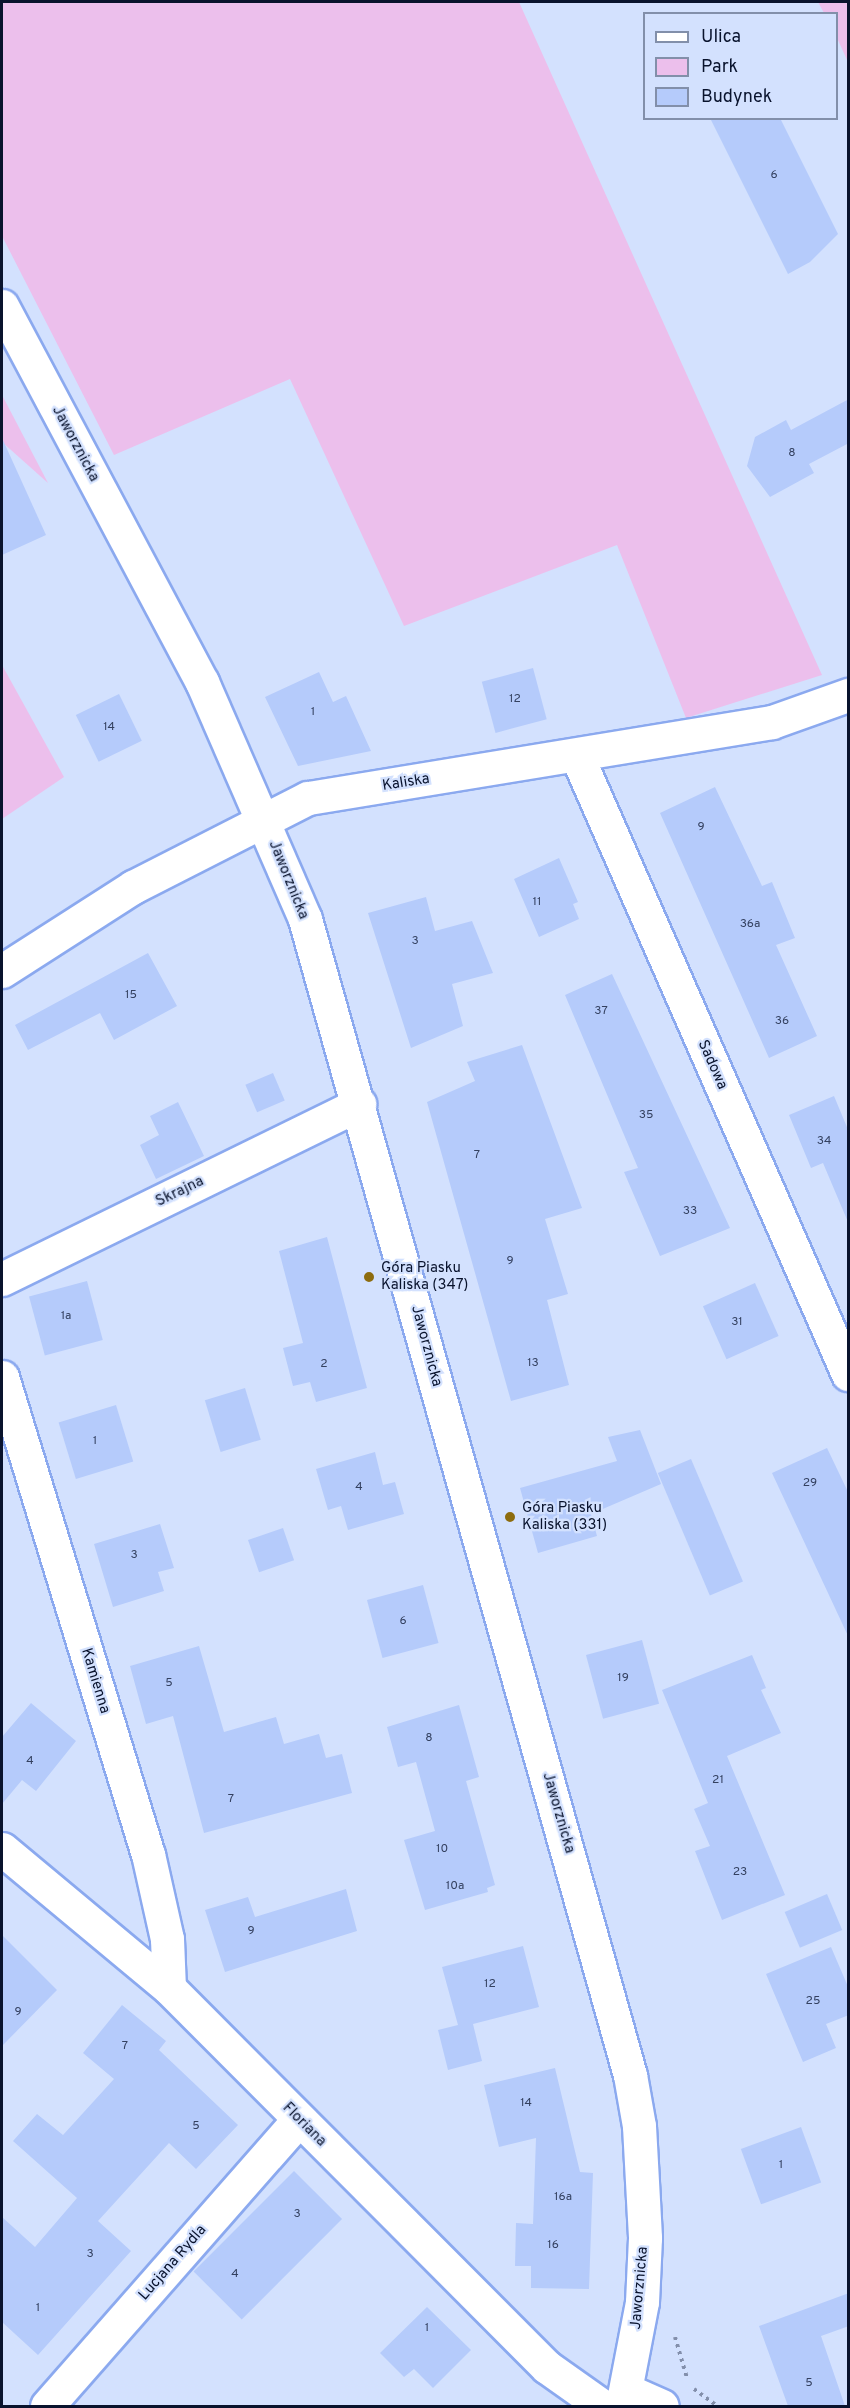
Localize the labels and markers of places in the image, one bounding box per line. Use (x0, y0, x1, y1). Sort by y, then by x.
place label: Góra Piasku Kaliska (347) (381, 1259, 469, 1294)
marker: Góra Piasku Kaliska (347) (362, 1270, 376, 1284)
place label: Góra Piasku Kaliska (331) (522, 1499, 607, 1534)
marker: Góra Piasku Kaliska (331) (503, 1510, 517, 1524)

